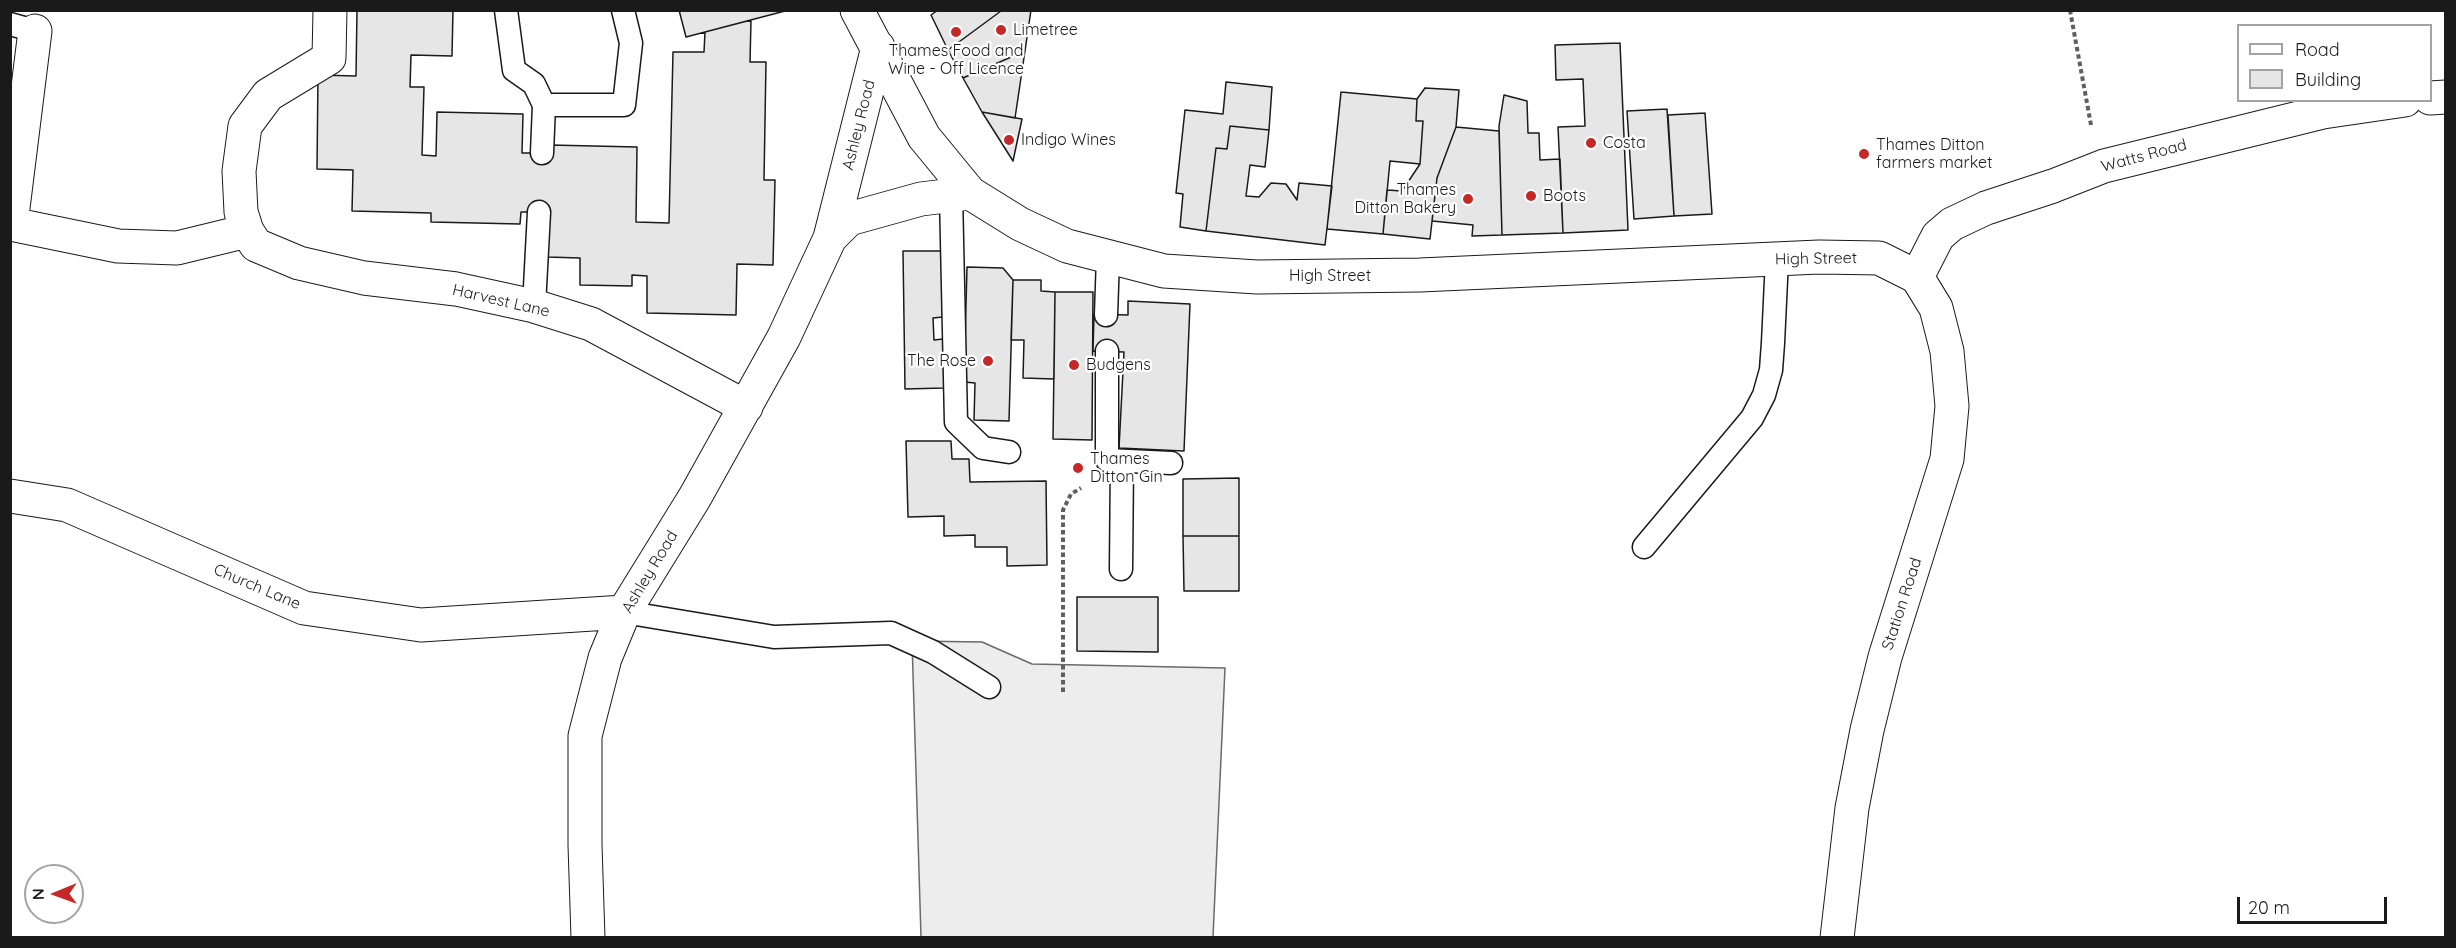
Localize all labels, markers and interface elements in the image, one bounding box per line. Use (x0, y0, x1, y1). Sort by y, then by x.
place label: Limetree (1013, 20, 1078, 40)
marker: Limetree (994, 23, 1008, 37)
legend (2237, 24, 2432, 102)
marker: Thames Food and Wine - Off Licence (949, 25, 963, 39)
text: Road (2295, 38, 2340, 61)
place label: Thames Food and Wine - Off Licence (888, 41, 1024, 79)
text: Building (2295, 68, 2361, 91)
street label: Ashley Road (838, 78, 880, 172)
place label: Indigo Wines (1021, 130, 1116, 150)
marker: Indigo Wines (1002, 133, 1016, 147)
place label: Costa (1603, 133, 1646, 153)
place label: Thames Ditton farmers market (1876, 135, 1992, 173)
street label: Watts Road (2099, 135, 2189, 177)
marker: Costa (1584, 136, 1598, 150)
marker: Thames Ditton farmers market (1857, 147, 1871, 161)
place label: Thames Ditton Bakery (1354, 180, 1456, 218)
place label: Boots (1543, 186, 1586, 206)
marker: Boots (1524, 189, 1538, 203)
marker: Thames Ditton Bakery (1461, 192, 1475, 206)
street label: High Street (1775, 249, 1857, 269)
street label: High Street (1289, 266, 1371, 286)
street label: Harvest Lane (450, 280, 552, 322)
place label: The Rose (907, 351, 976, 371)
marker: The Rose (981, 354, 995, 368)
place label: Budgens (1086, 355, 1151, 375)
marker: Budgens (1067, 358, 1081, 372)
place label: Thames Ditton Gin (1090, 449, 1163, 487)
marker: Thames Ditton Gin (1071, 461, 1085, 475)
street label: Ashley Road (618, 527, 682, 617)
street label: Station Road (1878, 555, 1926, 653)
street label: Church Lane (211, 560, 303, 614)
north arrow (24, 864, 84, 924)
scale bar (2240, 885, 2390, 923)
text: N (28, 888, 48, 900)
text: 20 m (2248, 896, 2290, 919)

